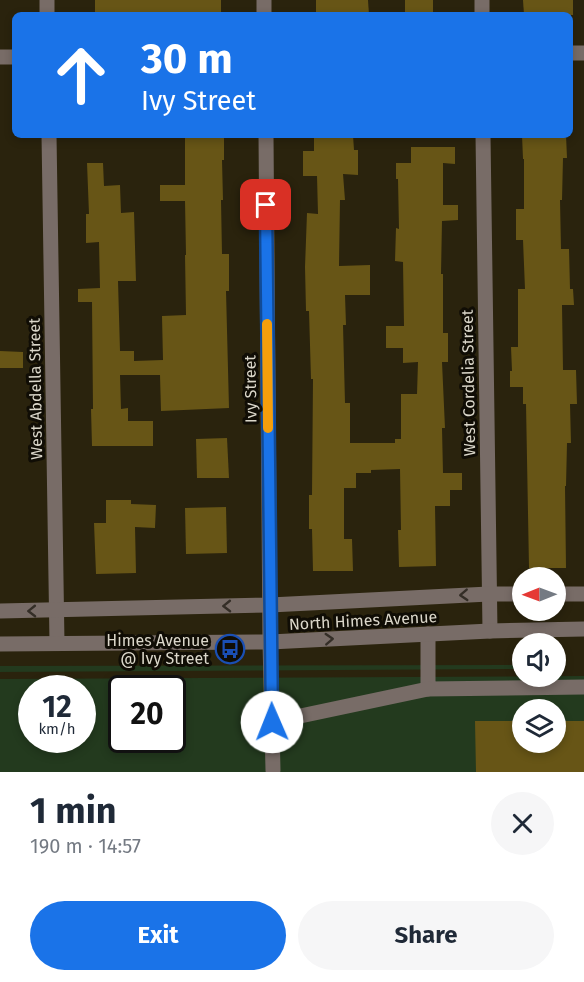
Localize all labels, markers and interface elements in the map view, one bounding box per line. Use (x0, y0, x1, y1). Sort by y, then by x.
text: 30 m (141, 34, 233, 84)
icon: ahead (42, 36, 120, 114)
text: Ivy Street (141, 85, 256, 117)
pin (240, 179, 291, 230)
icon: arrive (249, 188, 282, 221)
street label: West Cordelia Street (458, 309, 479, 457)
street label: West Abdella Street (25, 318, 46, 460)
street label: Ivy Street (240, 355, 261, 423)
north arrow (512, 567, 566, 621)
map controls (512, 567, 566, 753)
one-way arrow (459, 588, 468, 601)
one-way arrow (222, 599, 231, 612)
one-way arrow (27, 604, 36, 617)
street label: North Himes Avenue (288, 607, 438, 634)
place label: Himes Avenue @ Ivy Street (106, 631, 209, 668)
bus stop icon: Himes Avenue @ Ivy Street (214, 633, 246, 665)
one-way arrow (324, 633, 333, 646)
button: sound (512, 633, 566, 687)
speed limit sign: 20 (108, 675, 186, 753)
text: 12 (42, 689, 72, 725)
position arrow (240, 690, 304, 754)
button: layers (512, 699, 566, 753)
text: km/h (38, 720, 76, 738)
text: 1 min (30, 789, 117, 833)
button: close (491, 792, 554, 855)
text: 190 m · 14:57 (30, 834, 141, 858)
button: Exit (30, 901, 286, 970)
button: Share (298, 901, 554, 970)

